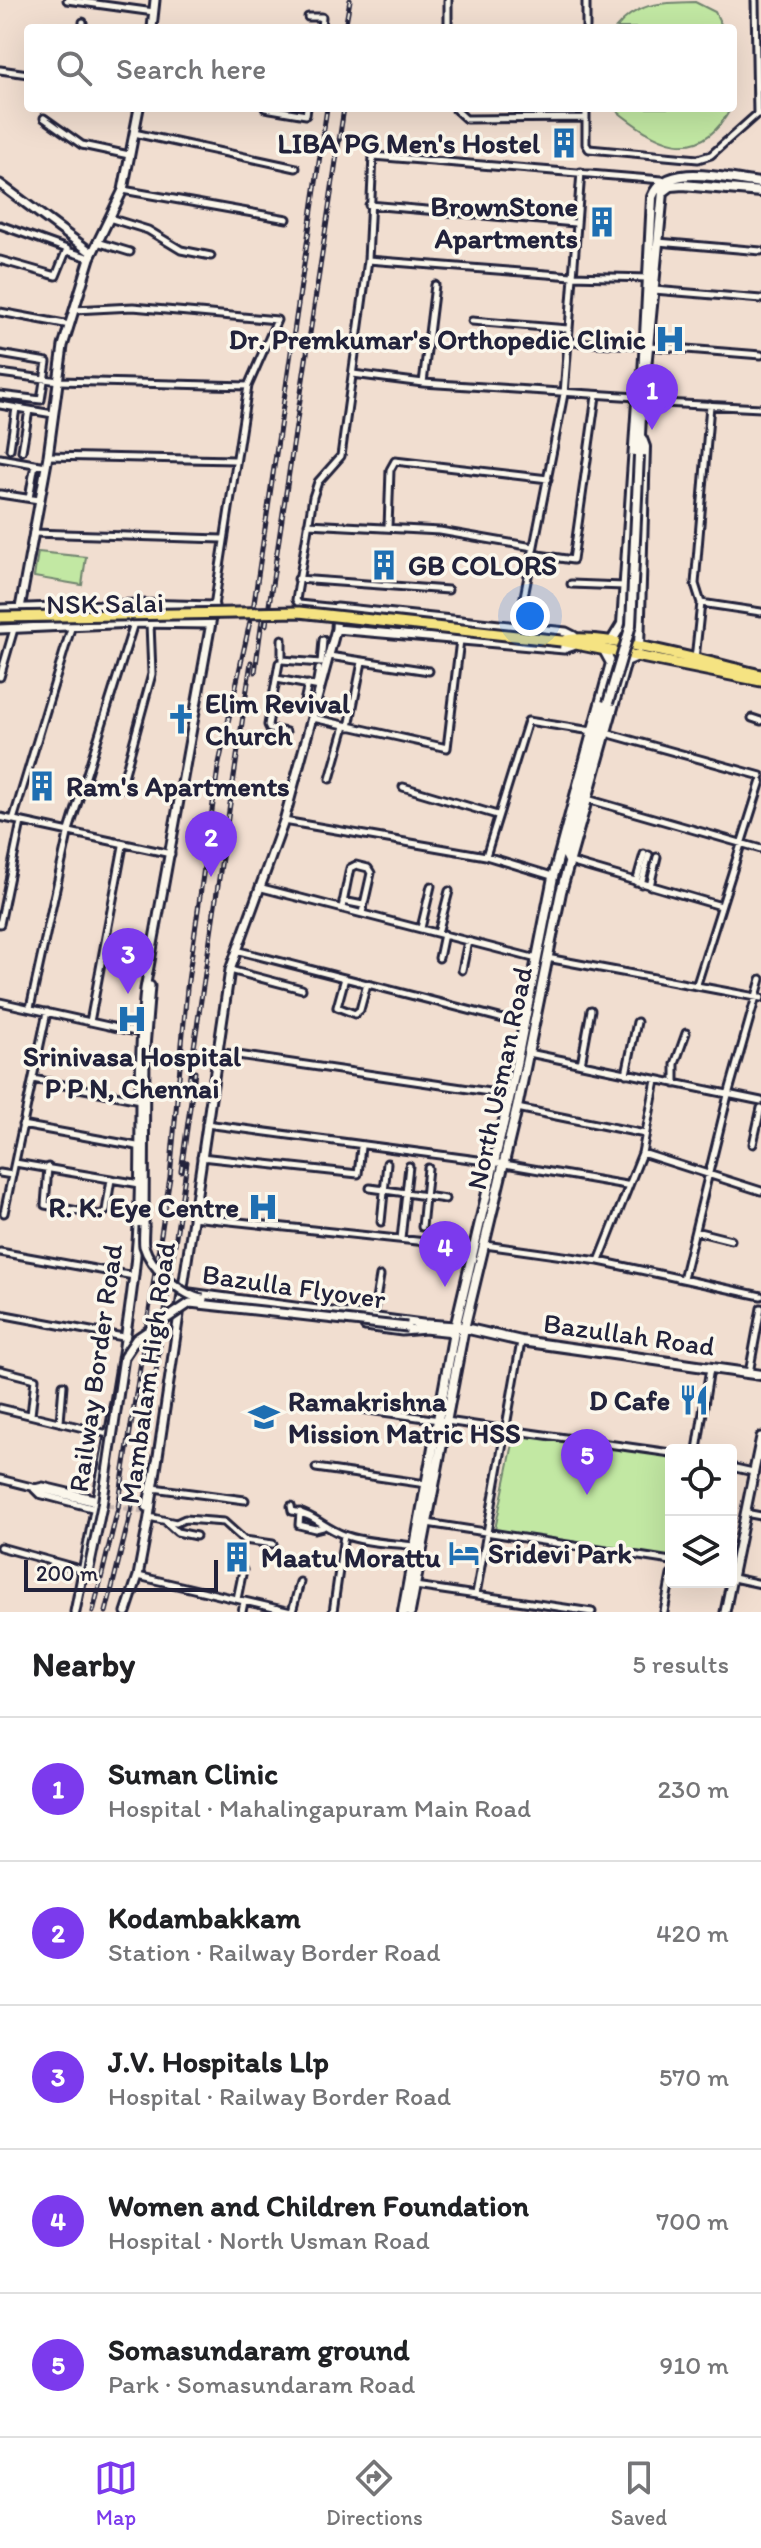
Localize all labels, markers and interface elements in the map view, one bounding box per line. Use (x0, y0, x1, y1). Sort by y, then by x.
search box (24, 24, 737, 112)
icon: search (52, 46, 96, 90)
text: Search here (116, 50, 266, 87)
place label: LIBA PG Men's Hostel (278, 126, 540, 160)
building icon: LIBA PG Men's Hostel (547, 126, 581, 160)
place label: BrownStone Apartments (431, 189, 578, 255)
building icon: BrownStone Apartments (585, 205, 619, 239)
place label: Dr. Premkumar's Orthopedic Clinic (229, 322, 646, 356)
hospital icon: Dr. Premkumar's Orthopedic Clinic (653, 322, 687, 356)
pin: 1 (626, 364, 678, 430)
building icon: GB COLORS (367, 548, 401, 582)
place label: GB COLORS (408, 548, 557, 582)
street label: NSK Salai (46, 585, 164, 621)
your location (510, 596, 550, 636)
place label: Elim Revival Church (205, 686, 350, 752)
church icon: Elim Revival Church (164, 702, 198, 736)
building icon: Ram's Apartments (25, 769, 59, 803)
place label: Ram's Apartments (66, 769, 290, 803)
pin: 2 (185, 811, 237, 877)
pin: 3 (102, 928, 154, 994)
street label: North Usman Road (459, 963, 539, 1193)
hospital icon: Srinivasa Hospital P P N, Chennai (115, 1002, 149, 1036)
place label: Srinivasa Hospital P P N, Chennai (23, 1039, 241, 1105)
place label: R. K. Eye Centre (49, 1190, 239, 1224)
hospital icon: R. K. Eye Centre (246, 1190, 280, 1224)
pin: 4 (419, 1221, 471, 1287)
street label: Mambalam High Road (112, 1239, 182, 1506)
street label: Railway Border Road (61, 1241, 129, 1494)
street label: Bazulla Flyover (200, 1256, 388, 1316)
street label: Bazullah Road (541, 1305, 717, 1363)
place label: D Cafe (589, 1383, 670, 1417)
restaurant icon: D Cafe (677, 1383, 711, 1417)
place label: Ramakrishna Mission Matric HSS (288, 1384, 521, 1450)
school or university icon: Ramakrishna Mission Matric HSS (247, 1400, 281, 1434)
pin: 5 (561, 1429, 613, 1495)
map controls (665, 1444, 737, 1588)
button: locate (665, 1444, 737, 1516)
button: layers (665, 1516, 737, 1588)
hotel icon: Sridevi Park (447, 1536, 481, 1570)
place label: Sridevi Park (488, 1536, 632, 1570)
building icon: Maatu Morattu (220, 1540, 254, 1574)
place label: Maatu Morattu (261, 1540, 441, 1574)
scale bar (24, 1556, 218, 1592)
text: 200 m (36, 1560, 98, 1587)
text: Nearby (32, 1644, 135, 1685)
text: 5 results (632, 1648, 729, 1680)
text: Suman Clinic (108, 1755, 278, 1792)
text: 1 (52, 1773, 64, 1805)
text: 230 m (657, 1773, 729, 1805)
text: Hospital · Mahalingapuram Main Road (108, 1792, 531, 1824)
text: Kodambakkam (108, 1899, 301, 1936)
text: 2 (51, 1917, 65, 1949)
text: 420 m (656, 1917, 729, 1949)
text: Station · Railway Border Road (108, 1936, 441, 1968)
text: J.V. Hospitals Llp (108, 2043, 329, 2080)
text: 3 (51, 2061, 65, 2093)
text: 570 m (659, 2061, 729, 2093)
text: Hospital · Railway Border Road (108, 2080, 451, 2112)
text: Women and Children Foundation (108, 2187, 529, 2224)
text: 4 (50, 2205, 66, 2237)
text: 700 m (656, 2205, 729, 2237)
text: Hospital · North Usman Road (108, 2224, 430, 2256)
text: Somasundaram ground (108, 2331, 410, 2368)
text: 5 (51, 2349, 65, 2381)
text: 910 m (660, 2349, 729, 2381)
text: Park · Somasundaram Road (108, 2368, 415, 2400)
tab: Map (94, 2456, 138, 2531)
tab: Directions (326, 2456, 423, 2531)
tab: Saved (611, 2456, 667, 2531)

